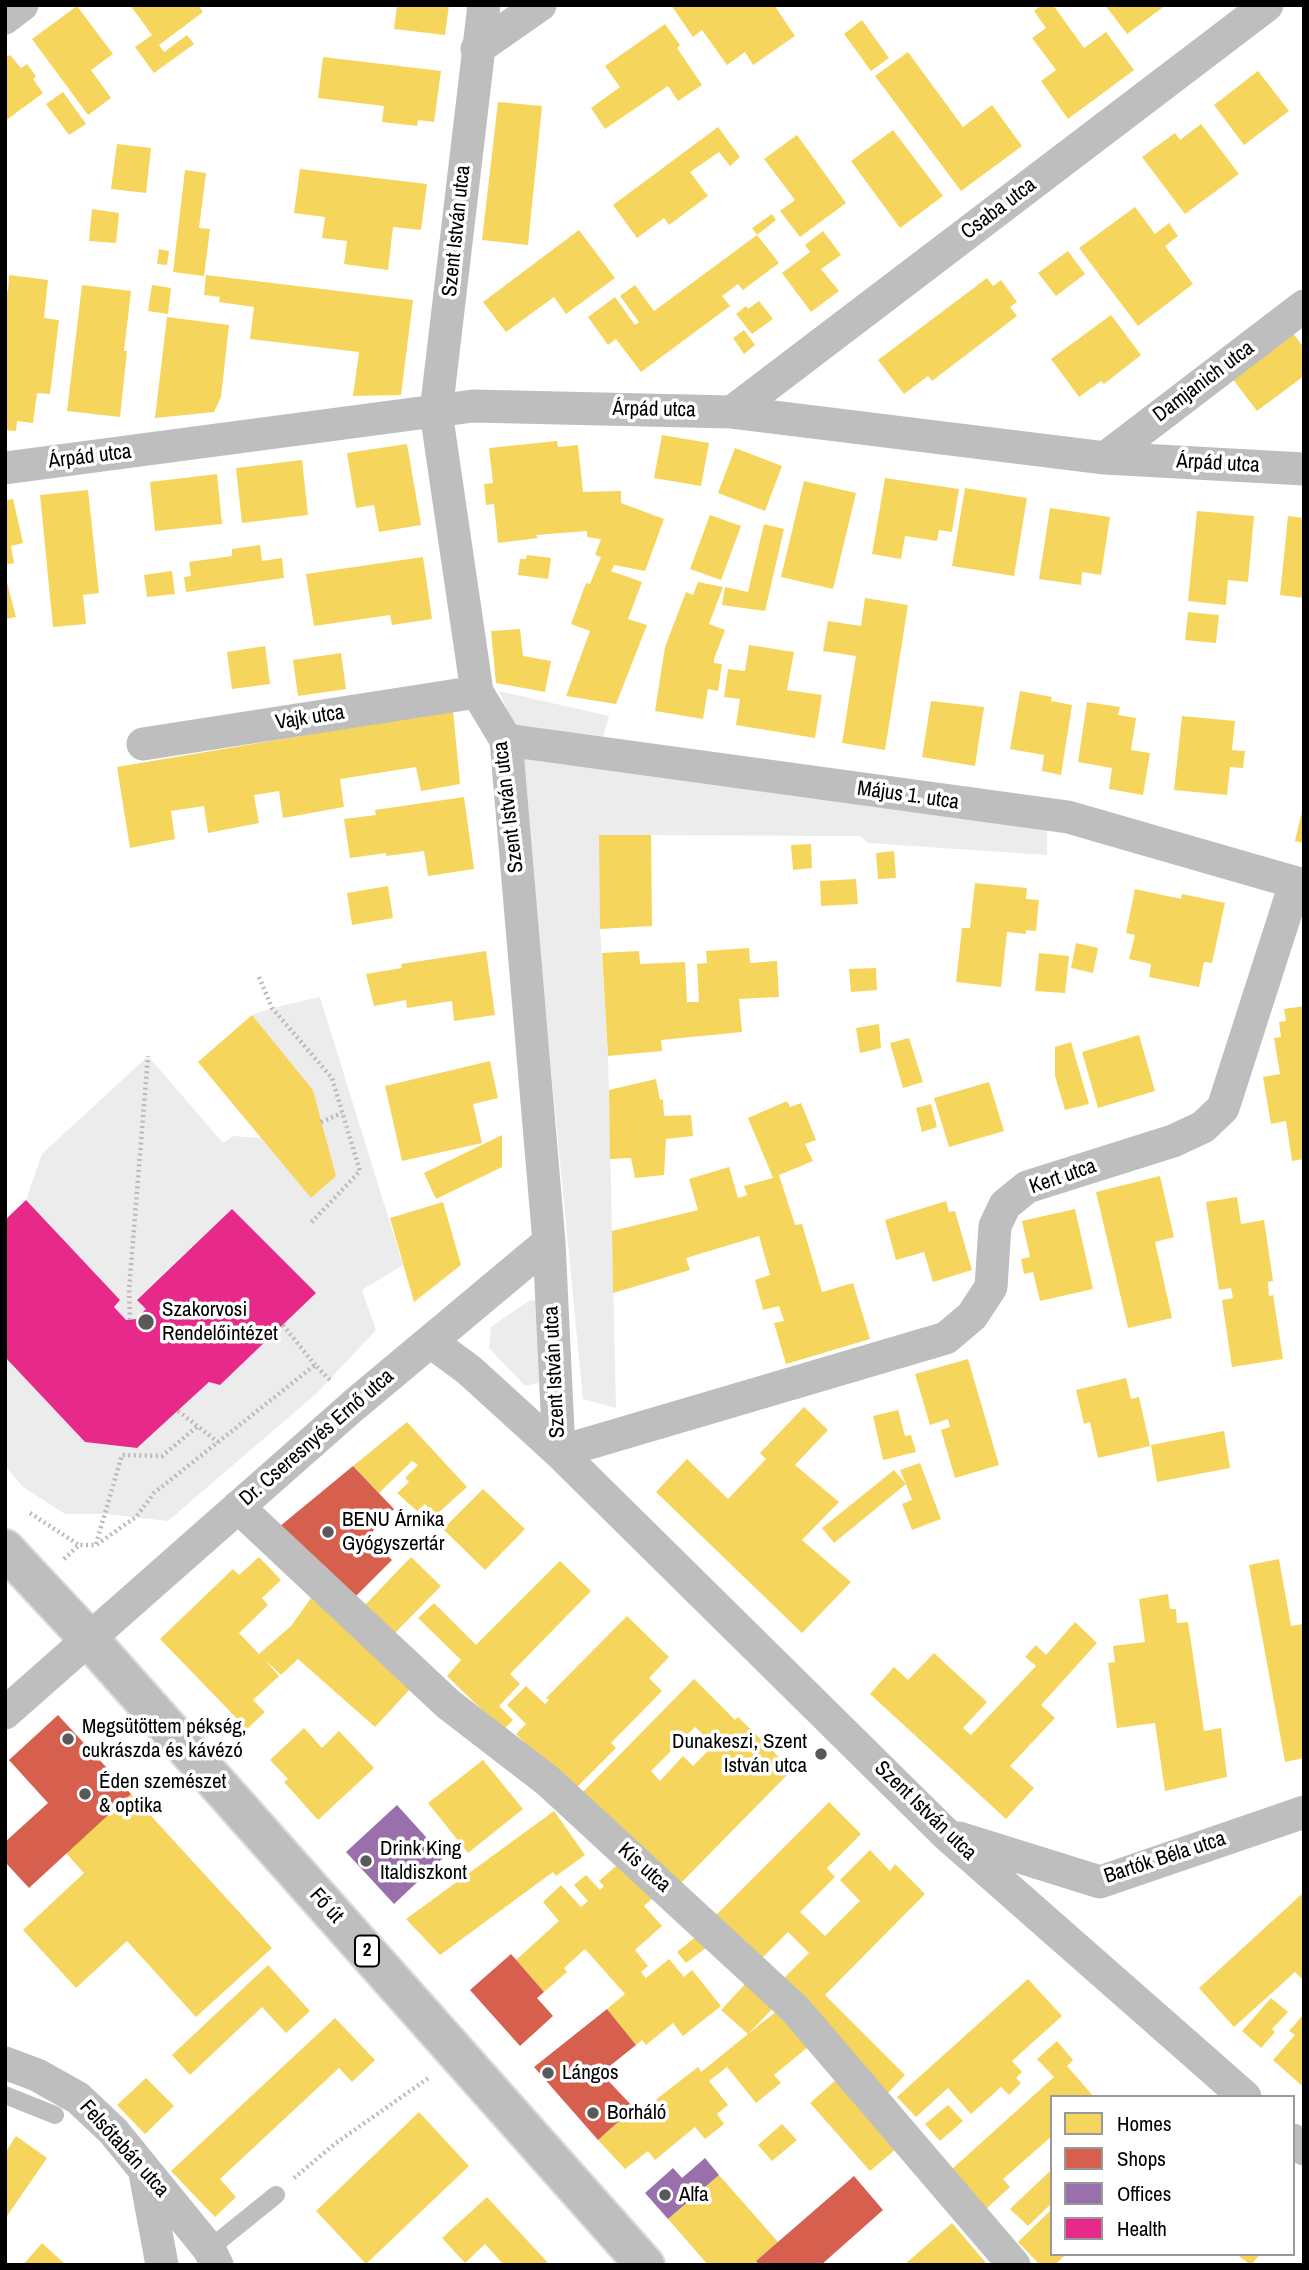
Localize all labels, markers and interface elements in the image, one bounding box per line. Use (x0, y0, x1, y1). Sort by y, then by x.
street label: Szent István utca (438, 164, 476, 298)
street label: Csaba utca (957, 173, 1041, 245)
street label: Damjanich utca (1149, 336, 1259, 428)
street label: Árpád utca (612, 397, 696, 423)
street label: Árpád utca (47, 439, 133, 475)
street label: Árpád utca (1176, 449, 1260, 479)
street label: Vajk utca (274, 700, 346, 736)
street label: Szent István utca (488, 740, 530, 874)
street label: Május 1. utca (856, 776, 960, 816)
street label: Kert utca (1026, 1154, 1100, 1200)
place label: Szakorvosi Rendelőintézet (162, 1297, 278, 1347)
street label: Szent István utca (539, 1305, 571, 1439)
marker: Szakorvosi Rendelőintézet (136, 1312, 156, 1332)
street label: Dr. Cseresnyés Ernő utca (235, 1364, 399, 1512)
place label: BENU Árnika Gyógyszertár (342, 1507, 444, 1557)
marker: BENU Árnika Gyógyszertár (320, 1524, 336, 1540)
place label: Megsütöttem pékség, cukrászda és kávézó (82, 1714, 247, 1764)
place label: Dunakeszi, Szent István utca (672, 1729, 807, 1779)
marker: Megsütöttem pékség, cukrászda és kávézó (60, 1731, 76, 1747)
marker: Dunakeszi, Szent István utca (813, 1746, 829, 1762)
street label: Szent István utca (869, 1756, 981, 1866)
place label: Éden szemészet & optika (99, 1769, 226, 1819)
marker: Éden szemészet & optika (77, 1786, 93, 1802)
street label: Bartók Béla utca (1101, 1826, 1229, 1890)
place label: Drink King Italdiszkont (380, 1836, 467, 1886)
street label: Kis utca (612, 1838, 676, 1898)
marker: Drink King Italdiszkont (358, 1853, 374, 1869)
street label: Fő út (304, 1883, 348, 1929)
road number: 2 (355, 1936, 379, 1966)
place label: Lángos (562, 2060, 618, 2086)
marker: Lángos (540, 2065, 556, 2081)
street label: Felsőtabán utca (74, 2095, 174, 2203)
legend (1050, 2095, 1295, 2256)
place label: Borháló (607, 2100, 666, 2126)
marker: Borháló (585, 2105, 601, 2121)
text: Homes (1117, 2109, 1172, 2138)
text: Shops (1117, 2144, 1166, 2173)
text: Offices (1117, 2179, 1171, 2208)
place label: Alfa (679, 2182, 709, 2208)
marker: Alfa (657, 2187, 673, 2203)
text: Health (1117, 2214, 1167, 2243)

